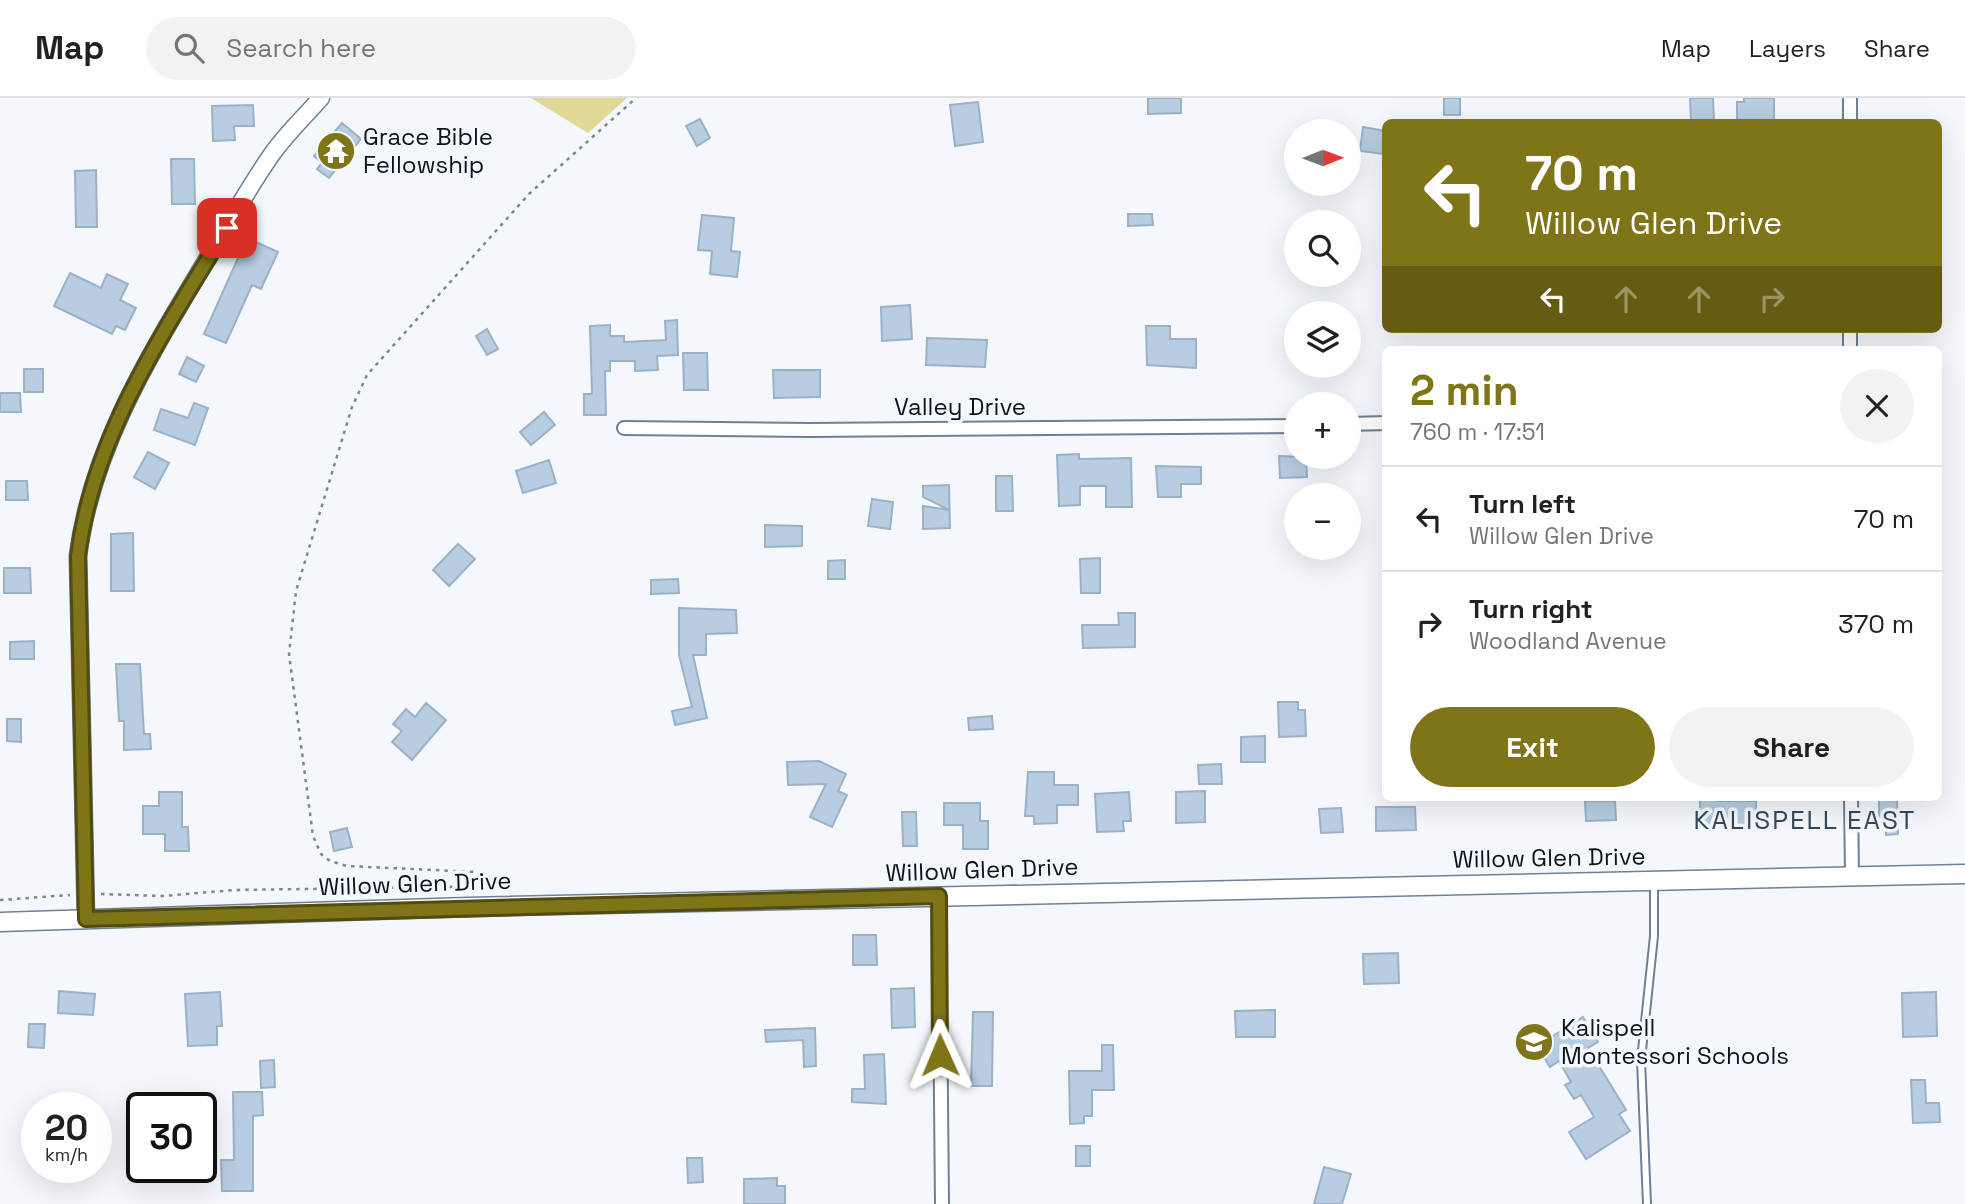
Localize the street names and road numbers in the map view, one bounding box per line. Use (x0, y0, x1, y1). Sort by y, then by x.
street label: Valley Drive (894, 391, 1026, 422)
street label: Willow Glen Drive (1452, 840, 1646, 875)
street label: Willow Glen Drive (885, 851, 1079, 888)
street label: Willow Glen Drive (318, 865, 512, 902)

